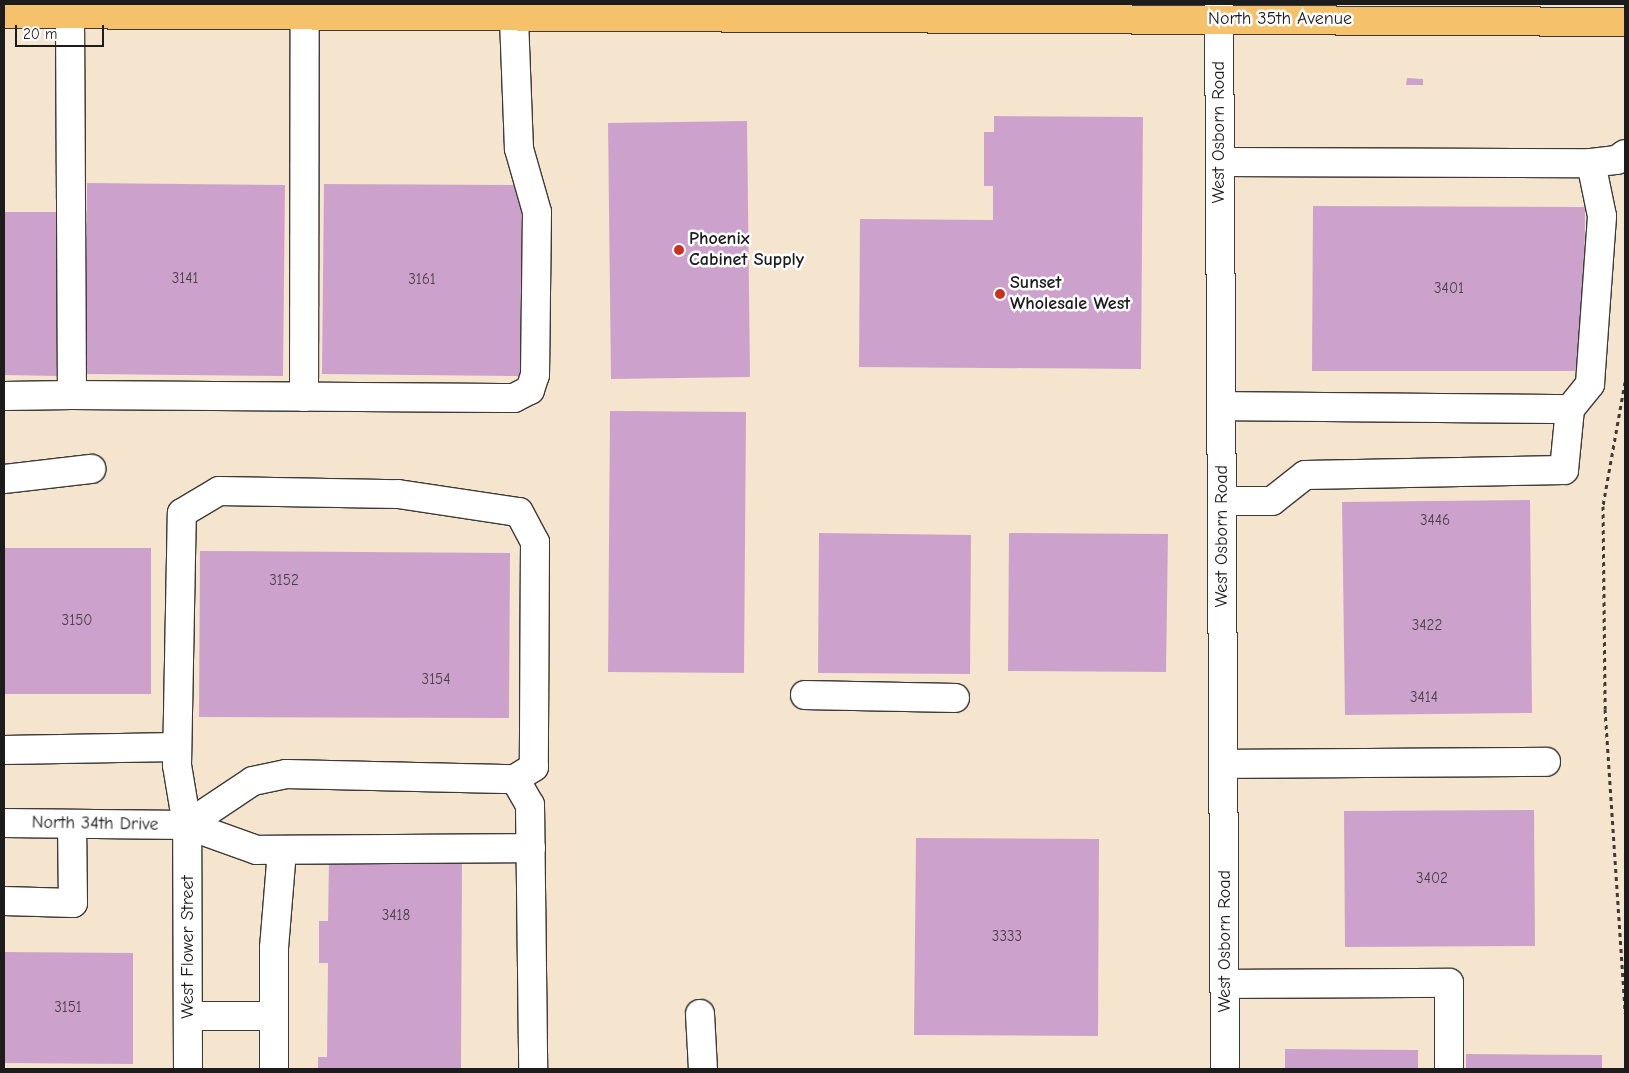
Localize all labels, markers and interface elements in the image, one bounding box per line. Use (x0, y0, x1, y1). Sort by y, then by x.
street label: North 35th Avenue (1208, 8, 1352, 30)
scale bar (18, 15, 106, 47)
text: 20 m (23, 25, 57, 43)
street label: West Osborn Road (1208, 61, 1230, 203)
place label: Phoenix Cabinet Supply (689, 229, 804, 272)
marker: Phoenix Cabinet Supply (673, 244, 685, 256)
house number: 3141 (172, 270, 198, 288)
house number: 3161 (408, 271, 436, 289)
place label: Sunset Wholesale West (1010, 273, 1130, 316)
house number: 3401 (1434, 280, 1464, 298)
marker: Sunset Wholesale West (994, 288, 1006, 300)
street label: West Osborn Road (1211, 465, 1233, 607)
house number: 3446 (1420, 512, 1450, 530)
house number: 3152 (269, 572, 299, 590)
house number: 3150 (62, 612, 92, 630)
house number: 3422 (1412, 617, 1442, 635)
house number: 3154 (422, 671, 450, 689)
house number: 3414 (1410, 689, 1438, 707)
street label: North 34th Drive (31, 812, 159, 836)
street label: West Osborn Road (1214, 870, 1236, 1012)
house number: 3402 (1416, 870, 1448, 888)
street label: West Flower Street (177, 875, 199, 1019)
house number: 3418 (382, 907, 410, 925)
house number: 3333 (992, 928, 1022, 946)
house number: 3151 (54, 999, 82, 1017)

